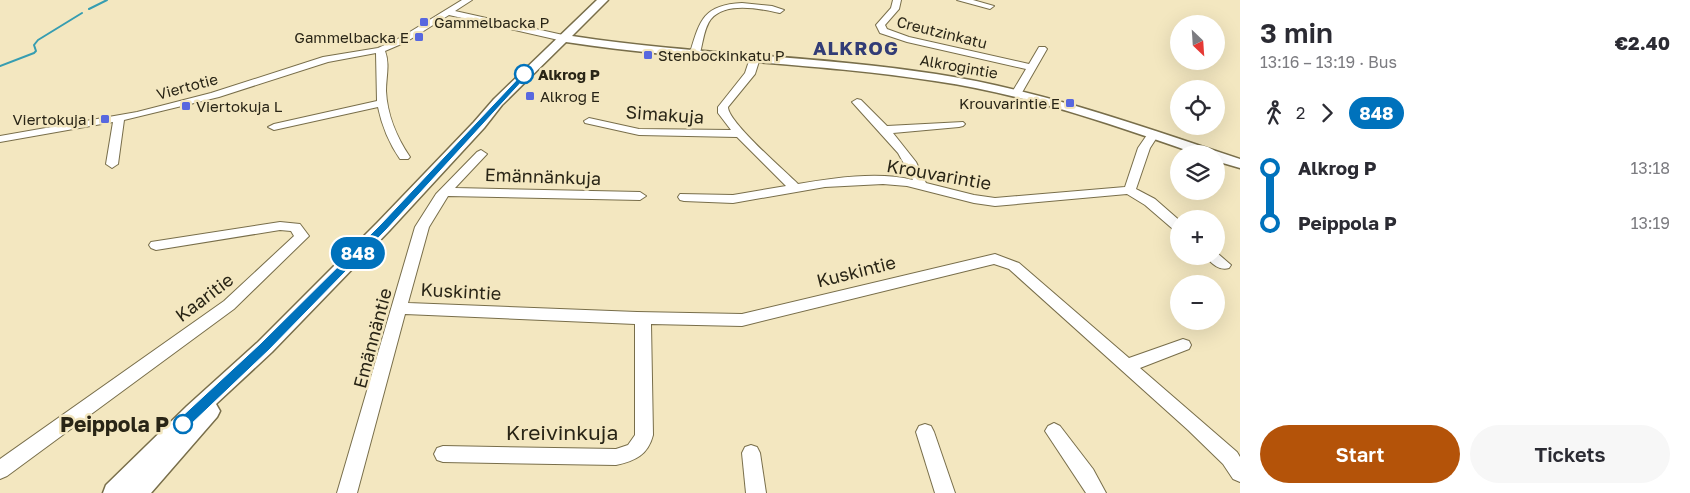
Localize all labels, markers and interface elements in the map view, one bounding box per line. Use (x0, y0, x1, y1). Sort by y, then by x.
street label: Creutzinkatu (895, 12, 989, 52)
place label: Gammelbacka P (434, 13, 550, 31)
north arrow (1170, 15, 1225, 70)
map controls (1170, 15, 1225, 330)
marker: Gammelbacka P (418, 16, 430, 28)
text: 3 min (1260, 16, 1333, 49)
place label: Gammelbacka E (294, 28, 409, 46)
marker: Gammelbacka E (413, 31, 425, 43)
text: €2.40 (1615, 31, 1670, 54)
district label: ALKROG (813, 36, 899, 59)
place label: Stenbockinkatu P (658, 46, 785, 64)
marker: Stenbockinkatu P (642, 49, 654, 61)
street label: Alkrogintie (919, 50, 1000, 82)
text: 13:16 – 13:19 · Bus (1260, 52, 1397, 72)
marker: Alkrog P (514, 64, 534, 84)
place label: Alkrog P (538, 65, 600, 83)
street label: Viertotie (154, 69, 220, 103)
button: locate (1170, 80, 1225, 135)
place label: Alkrog E (540, 87, 600, 105)
marker: Alkrog E (524, 90, 536, 102)
place label: Krouvarintie E (959, 94, 1060, 112)
place label: Viertokuja L (196, 97, 283, 115)
marker: Krouvarintie E (1064, 97, 1076, 109)
icon: walk (1260, 99, 1288, 127)
icon: forward (1313, 99, 1341, 127)
marker: Viertokuja L (180, 100, 192, 112)
street label: Simakuja (625, 100, 705, 128)
text: 848 (1359, 102, 1394, 124)
text: 2 (1296, 103, 1305, 123)
place label: Viertokuja I (13, 110, 95, 128)
marker: Viertokuja I (99, 113, 111, 125)
button: layers (1170, 145, 1225, 200)
street label: Krouvarintie (885, 154, 993, 194)
text: Alkrog P (1298, 156, 1376, 179)
text: 13:18 (1631, 158, 1670, 178)
street label: Emännänkuja (484, 163, 602, 189)
button: + (1170, 210, 1225, 265)
text: Peippola P (1298, 211, 1397, 234)
text: 13:19 (1631, 213, 1670, 233)
line badge: 848 (329, 237, 387, 269)
text: 848 (341, 242, 375, 264)
street label: Kuskintie (814, 251, 898, 291)
street label: Kaaritie (171, 268, 237, 326)
button: − (1170, 275, 1225, 330)
street label: Kuskintie (420, 278, 502, 304)
street label: Emännäntie (348, 286, 396, 390)
place label: Peippola P (60, 411, 169, 437)
marker: Peippola P (173, 414, 193, 434)
street label: Kreivinkuja (506, 419, 618, 445)
button: Start (1260, 425, 1460, 483)
button: Tickets (1470, 425, 1670, 483)

